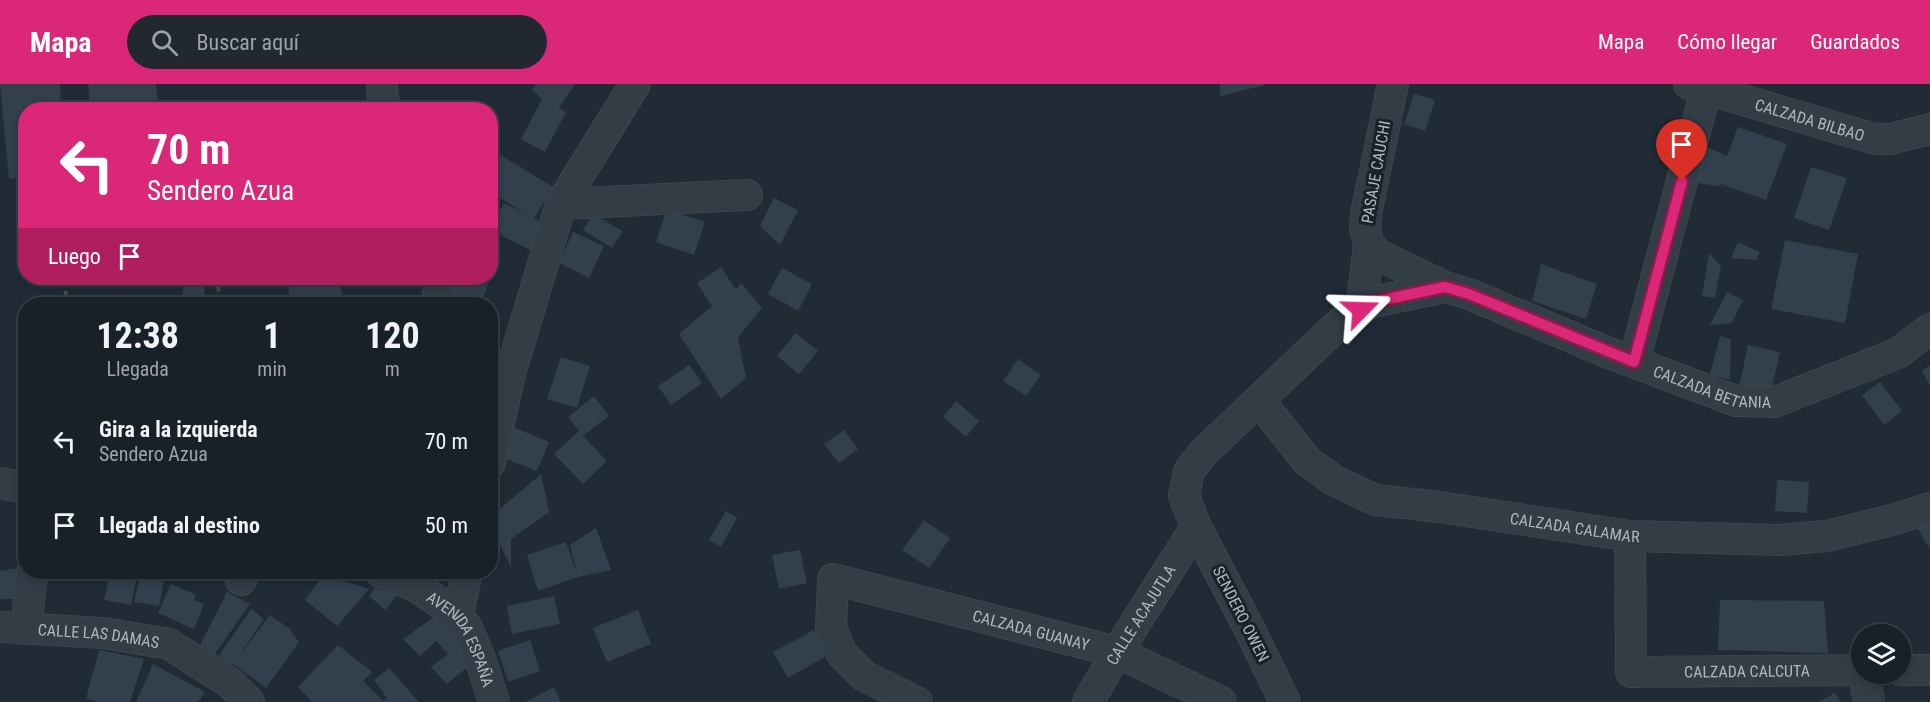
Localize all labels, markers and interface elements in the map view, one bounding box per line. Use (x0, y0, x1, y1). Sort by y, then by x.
search box (127, 15, 547, 69)
text: Mapa (30, 26, 91, 59)
icon: search (148, 26, 181, 59)
text: Buscar aquí (196, 30, 299, 55)
text: Mapa (1598, 30, 1644, 54)
text: Cómo llegar (1677, 30, 1777, 54)
text: Guardados (1810, 30, 1900, 54)
street label: CALZADA BILBAO (1753, 95, 1867, 145)
street label: PASAJE CAUCHI (1358, 119, 1394, 225)
pin (1656, 119, 1707, 181)
text: 70 m (147, 125, 230, 174)
icon: left (48, 126, 126, 204)
icon: arrive (1665, 128, 1698, 161)
text: Sendero Azua (147, 175, 294, 207)
icon: arrive (113, 240, 146, 273)
text: Luego (48, 244, 101, 269)
position arrow (1329, 278, 1393, 342)
text: 12:38 (96, 315, 179, 357)
text: 1 (263, 315, 281, 357)
text: 120 (365, 315, 420, 357)
text: Llegada (106, 357, 169, 381)
text: min (257, 357, 287, 381)
text: m (385, 357, 400, 381)
street label: CALZADA BETANIA (1651, 361, 1771, 411)
text: Gira a la izquierda (99, 417, 258, 442)
icon: left (48, 425, 81, 458)
text: 70 m (425, 429, 468, 454)
text: Sendero Azua (99, 442, 208, 466)
street label: CALZADA CALAMAR (1509, 508, 1640, 546)
icon: arrive (48, 509, 81, 542)
text: Llegada al destino (99, 513, 260, 538)
text: 50 m (425, 513, 468, 538)
street label: CALLE ACAJUTLA (1102, 561, 1179, 668)
street label: SENDERO OWEN (1209, 563, 1273, 665)
street label: AVENIDA ESPAÑA (423, 587, 498, 689)
street label: CALZADA GUANAY (971, 606, 1092, 654)
street label: CALLE LAS DAMAS (37, 620, 161, 652)
map controls (1851, 624, 1911, 684)
button: layers (1851, 624, 1911, 684)
street label: CALZADA CALCUTA (1684, 661, 1810, 681)

